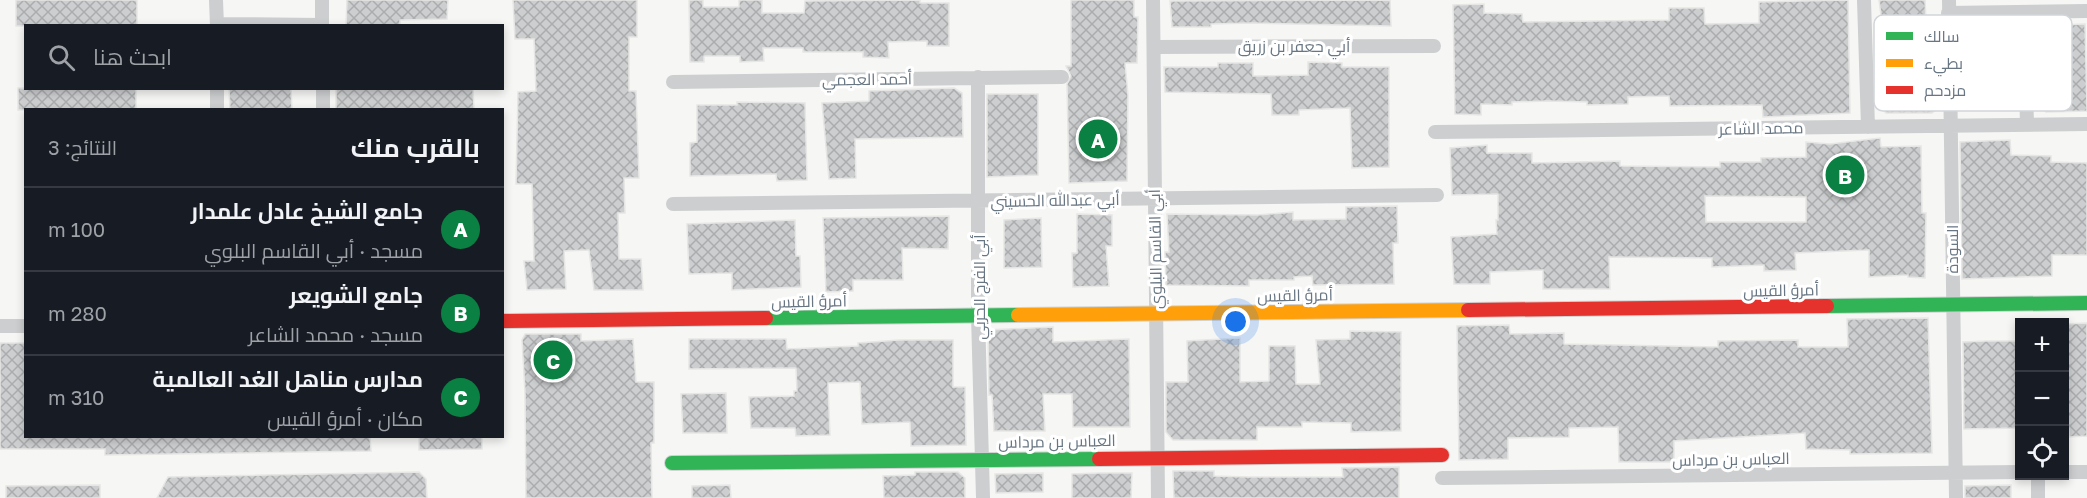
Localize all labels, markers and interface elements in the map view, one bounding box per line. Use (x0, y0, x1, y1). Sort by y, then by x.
legend (1874, 15, 2072, 111)
search box (24, 24, 504, 90)
text: سالك (1924, 26, 1959, 46)
street label: أبي جعفر بن زريق (1238, 36, 1350, 60)
icon: search (45, 41, 78, 74)
text: ابحث هنا (93, 43, 172, 70)
text: بطيء (1924, 53, 1963, 77)
street label: أحمد العجمي (822, 68, 912, 94)
text: مزدحم (1924, 80, 1966, 102)
pin: A (1078, 116, 1118, 162)
street label: محمد الشاعر (1717, 117, 1804, 139)
text: بالقرب منك (351, 132, 480, 163)
text: النتائج: 3 (48, 135, 117, 159)
pin: B (1826, 152, 1864, 198)
street label: أبي عبدالله الحسيني (990, 189, 1120, 215)
street label: أبي القاسم البلوي (1144, 189, 1170, 309)
text: جامع الشيخ عادل علمدار (191, 197, 423, 224)
text: 100 m (48, 217, 105, 241)
text: A (453, 217, 468, 241)
street label: السودة (1942, 225, 1962, 273)
street label: أبي الفرج الحربي (969, 234, 993, 340)
text: مسجد · أبي القاسم البلوي (204, 238, 423, 262)
street label: أمرؤ القيس (1743, 279, 1819, 302)
text: جامع الشويعر (289, 281, 423, 308)
street label: أمرؤ القيس (1257, 284, 1333, 307)
street label: أمرؤ القيس (771, 290, 847, 313)
text: 280 m (48, 301, 107, 325)
text: B (453, 301, 468, 325)
your location (1221, 307, 1250, 336)
map controls (2015, 318, 2069, 480)
button: + (2015, 318, 2069, 372)
text: مسجد · محمد الشاعر (248, 322, 423, 346)
pin: C (534, 338, 572, 382)
text: مدارس مناهل الغد العالمية (152, 365, 423, 392)
button: − (2015, 372, 2069, 426)
text: 310 m (48, 385, 105, 409)
text: C (453, 385, 468, 409)
text: مكان · أمرؤ القيس (267, 406, 423, 430)
button: locate (2015, 426, 2069, 480)
street label: العباس بن مرداس (998, 430, 1116, 453)
street label: العباس بن مرداس (1672, 448, 1790, 471)

